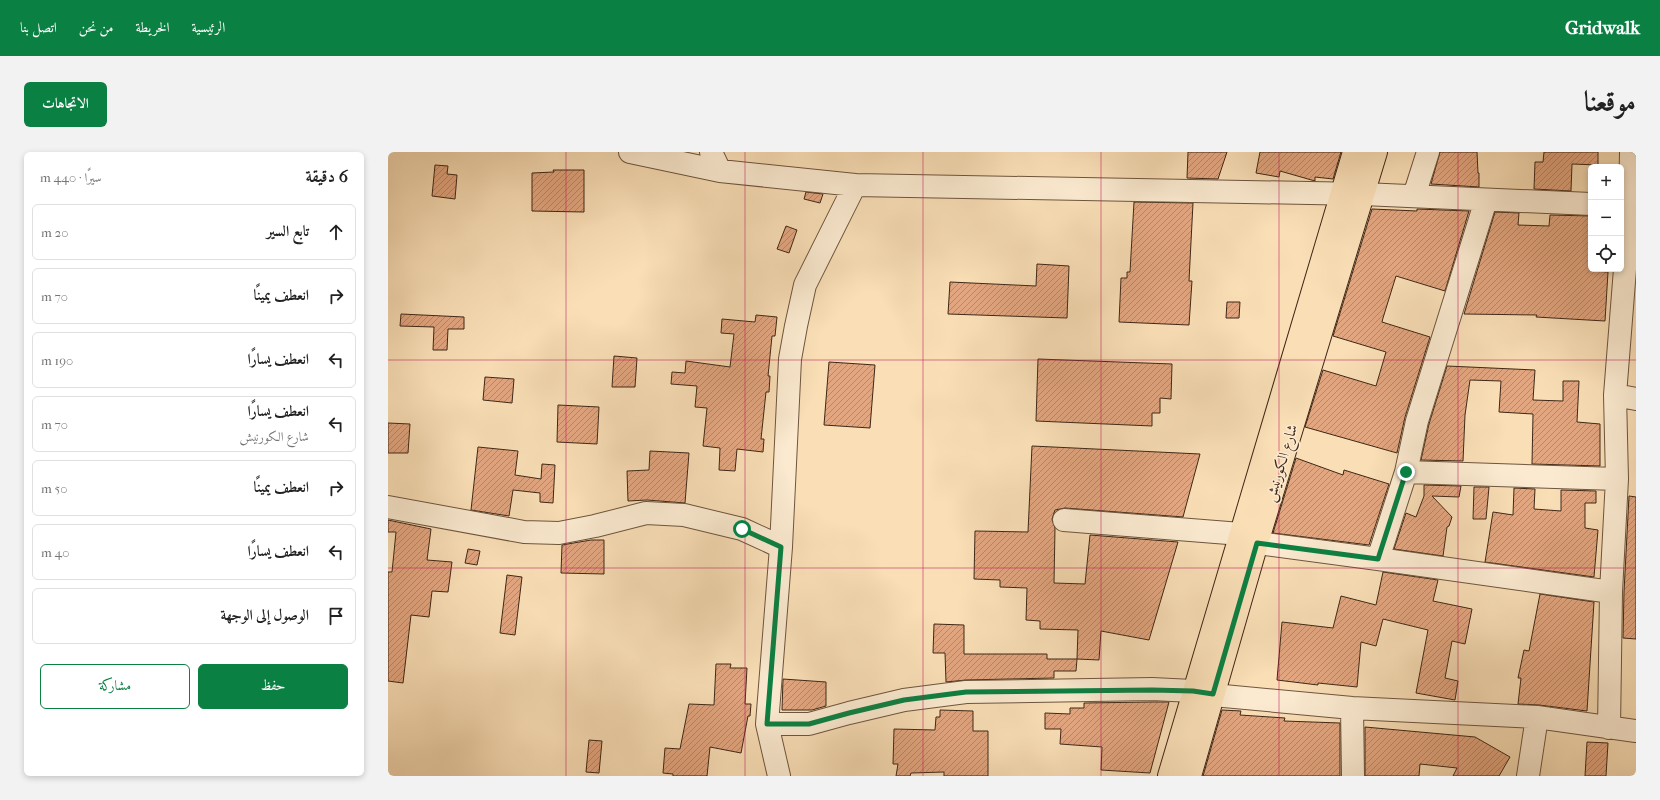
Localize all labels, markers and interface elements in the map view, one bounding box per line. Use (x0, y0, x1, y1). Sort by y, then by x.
text: Gridwalk (1565, 17, 1640, 39)
text: اتصل بنا (20, 19, 57, 36)
text: من نحن (79, 19, 114, 36)
text: الخريطة (136, 19, 170, 36)
text: الرئيسية (192, 19, 225, 36)
button: الاتجاهات (24, 82, 107, 127)
text: موقعنا (1584, 85, 1636, 118)
map controls (1588, 164, 1624, 272)
button: + (1588, 164, 1624, 200)
text: 6 دقيقة (305, 166, 348, 186)
text: سيرًا · 440 m (40, 170, 102, 185)
button: − (1588, 200, 1624, 236)
icon: ahead (325, 221, 347, 243)
text: تابع السير (267, 222, 309, 240)
text: 20 m (41, 225, 68, 240)
button: locate (1588, 236, 1624, 272)
icon: right (325, 285, 347, 307)
text: انعطف يمينًا (254, 286, 309, 304)
text: 70 m (41, 289, 68, 304)
icon: left (325, 349, 347, 371)
text: انعطف يسارًا (248, 350, 309, 368)
text: 190 m (41, 353, 73, 368)
text: انعطف يسارًا (248, 402, 309, 420)
icon: left (325, 413, 347, 435)
text: 70 m (41, 417, 68, 432)
street label: شارع الكورنيش (1261, 422, 1305, 505)
text: شارع الكورنيش (239, 429, 309, 444)
route end (1397, 463, 1415, 481)
icon: right (325, 477, 347, 499)
text: انعطف يمينًا (254, 478, 309, 496)
text: 50 m (41, 481, 67, 496)
route start (733, 520, 751, 538)
icon: left (325, 541, 347, 563)
text: انعطف يسارًا (248, 542, 309, 560)
text: 40 m (41, 545, 69, 560)
icon: arrive (325, 605, 347, 627)
text: الوصول إلى الوجهة (220, 606, 309, 624)
button: مشاركة (40, 664, 190, 709)
button: حفظ (198, 664, 348, 709)

